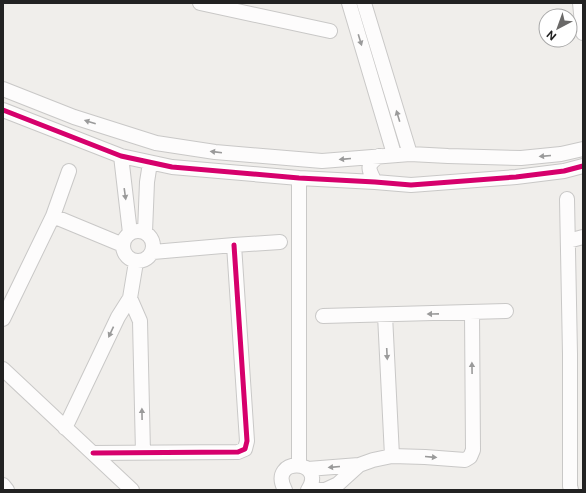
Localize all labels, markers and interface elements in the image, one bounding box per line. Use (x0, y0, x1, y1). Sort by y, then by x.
north arrow (538, 8, 578, 48)
text: N (544, 28, 559, 43)
one-way arrow (357, 35, 363, 47)
one-way arrow (395, 110, 401, 122)
one-way arrow (83, 119, 95, 125)
one-way arrow (210, 149, 222, 156)
one-way arrow (539, 152, 551, 159)
one-way arrow (339, 156, 351, 163)
one-way arrow (122, 188, 128, 200)
one-way arrow (426, 311, 439, 317)
one-way arrow (108, 326, 114, 338)
one-way arrow (383, 348, 390, 360)
one-way arrow (469, 361, 475, 374)
one-way arrow (139, 407, 145, 420)
one-way arrow (425, 454, 437, 461)
one-way arrow (328, 464, 340, 470)

